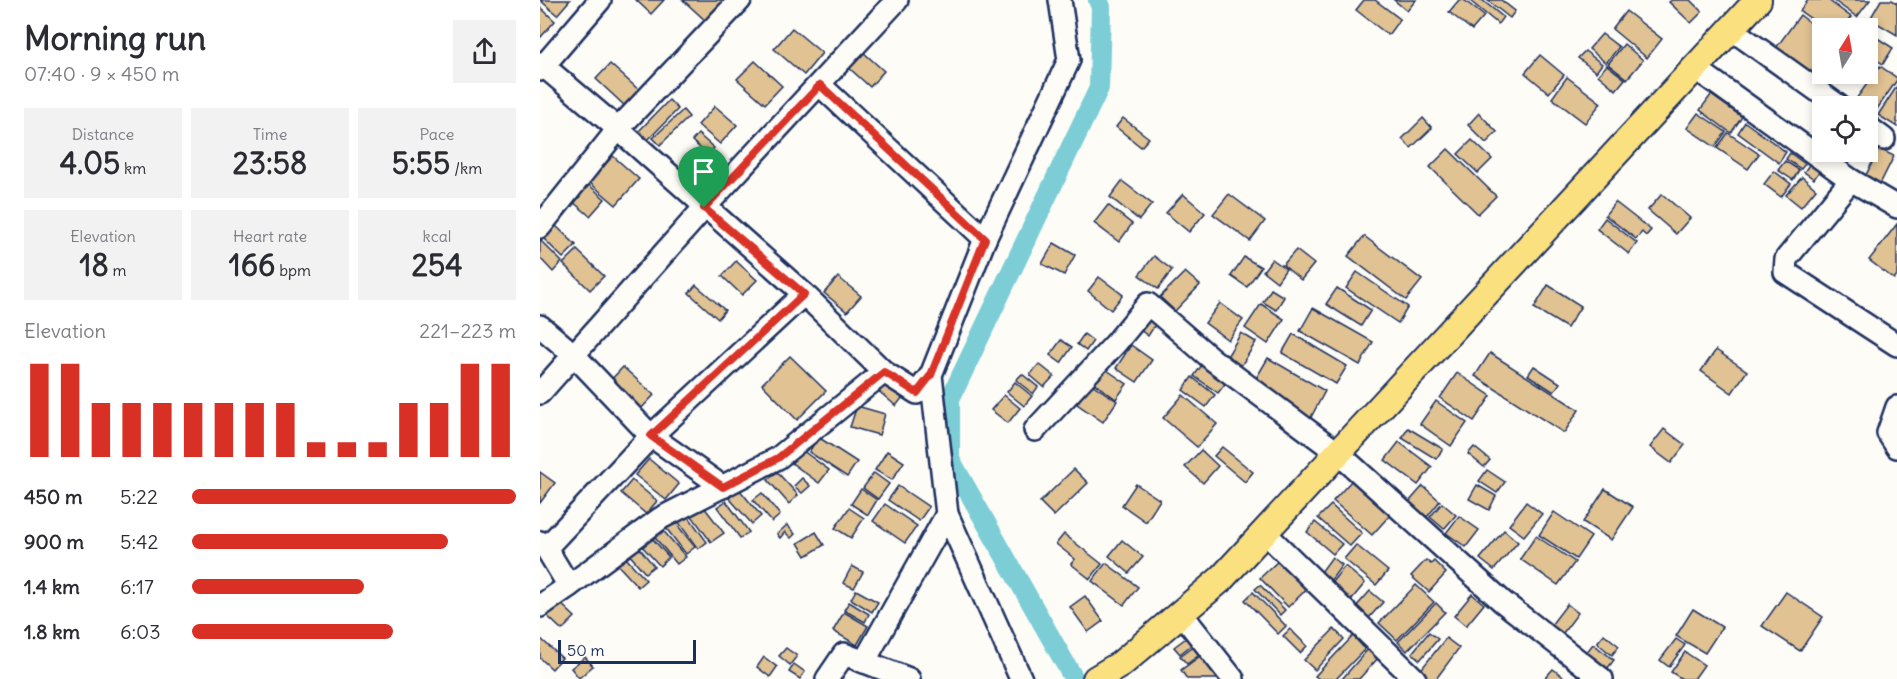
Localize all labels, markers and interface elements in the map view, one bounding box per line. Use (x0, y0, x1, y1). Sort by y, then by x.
text: Morning run (24, 17, 206, 59)
north arrow (1812, 18, 1878, 84)
map controls (1812, 18, 1878, 162)
button: share (453, 20, 516, 83)
text: 07:40 · 9 × 450 m (24, 61, 180, 86)
button: locate (1812, 96, 1878, 162)
text: Distance (72, 124, 134, 144)
text: Time (253, 124, 287, 144)
text: Pace (420, 124, 454, 144)
text: 4.05 (60, 144, 120, 182)
text: 23:58 (233, 144, 307, 182)
text: 5:55 (392, 144, 450, 182)
pin (678, 146, 729, 208)
icon: arrive (687, 155, 720, 188)
text: km (120, 158, 146, 178)
text: /km (450, 158, 482, 178)
text: Elevation (70, 226, 136, 246)
text: Heart rate (233, 226, 307, 246)
text: kcal (423, 226, 451, 246)
text: 18 (79, 246, 109, 284)
text: 166 (229, 246, 275, 284)
text: 254 (411, 246, 463, 284)
text: m (109, 260, 127, 280)
text: bpm (275, 260, 311, 280)
text: Elevation (24, 318, 106, 343)
text: 221–223 m (419, 318, 516, 343)
text: 450 m (24, 484, 83, 509)
text: 5:22 (120, 484, 158, 509)
text: 900 m (24, 529, 84, 554)
text: 5:42 (120, 529, 159, 554)
text: 1.4 km (24, 574, 80, 599)
text: 6:17 (120, 574, 154, 599)
text: 1.8 km (24, 619, 80, 644)
text: 6:03 (120, 619, 161, 644)
scale bar (558, 637, 696, 664)
text: 50 m (567, 640, 605, 660)

